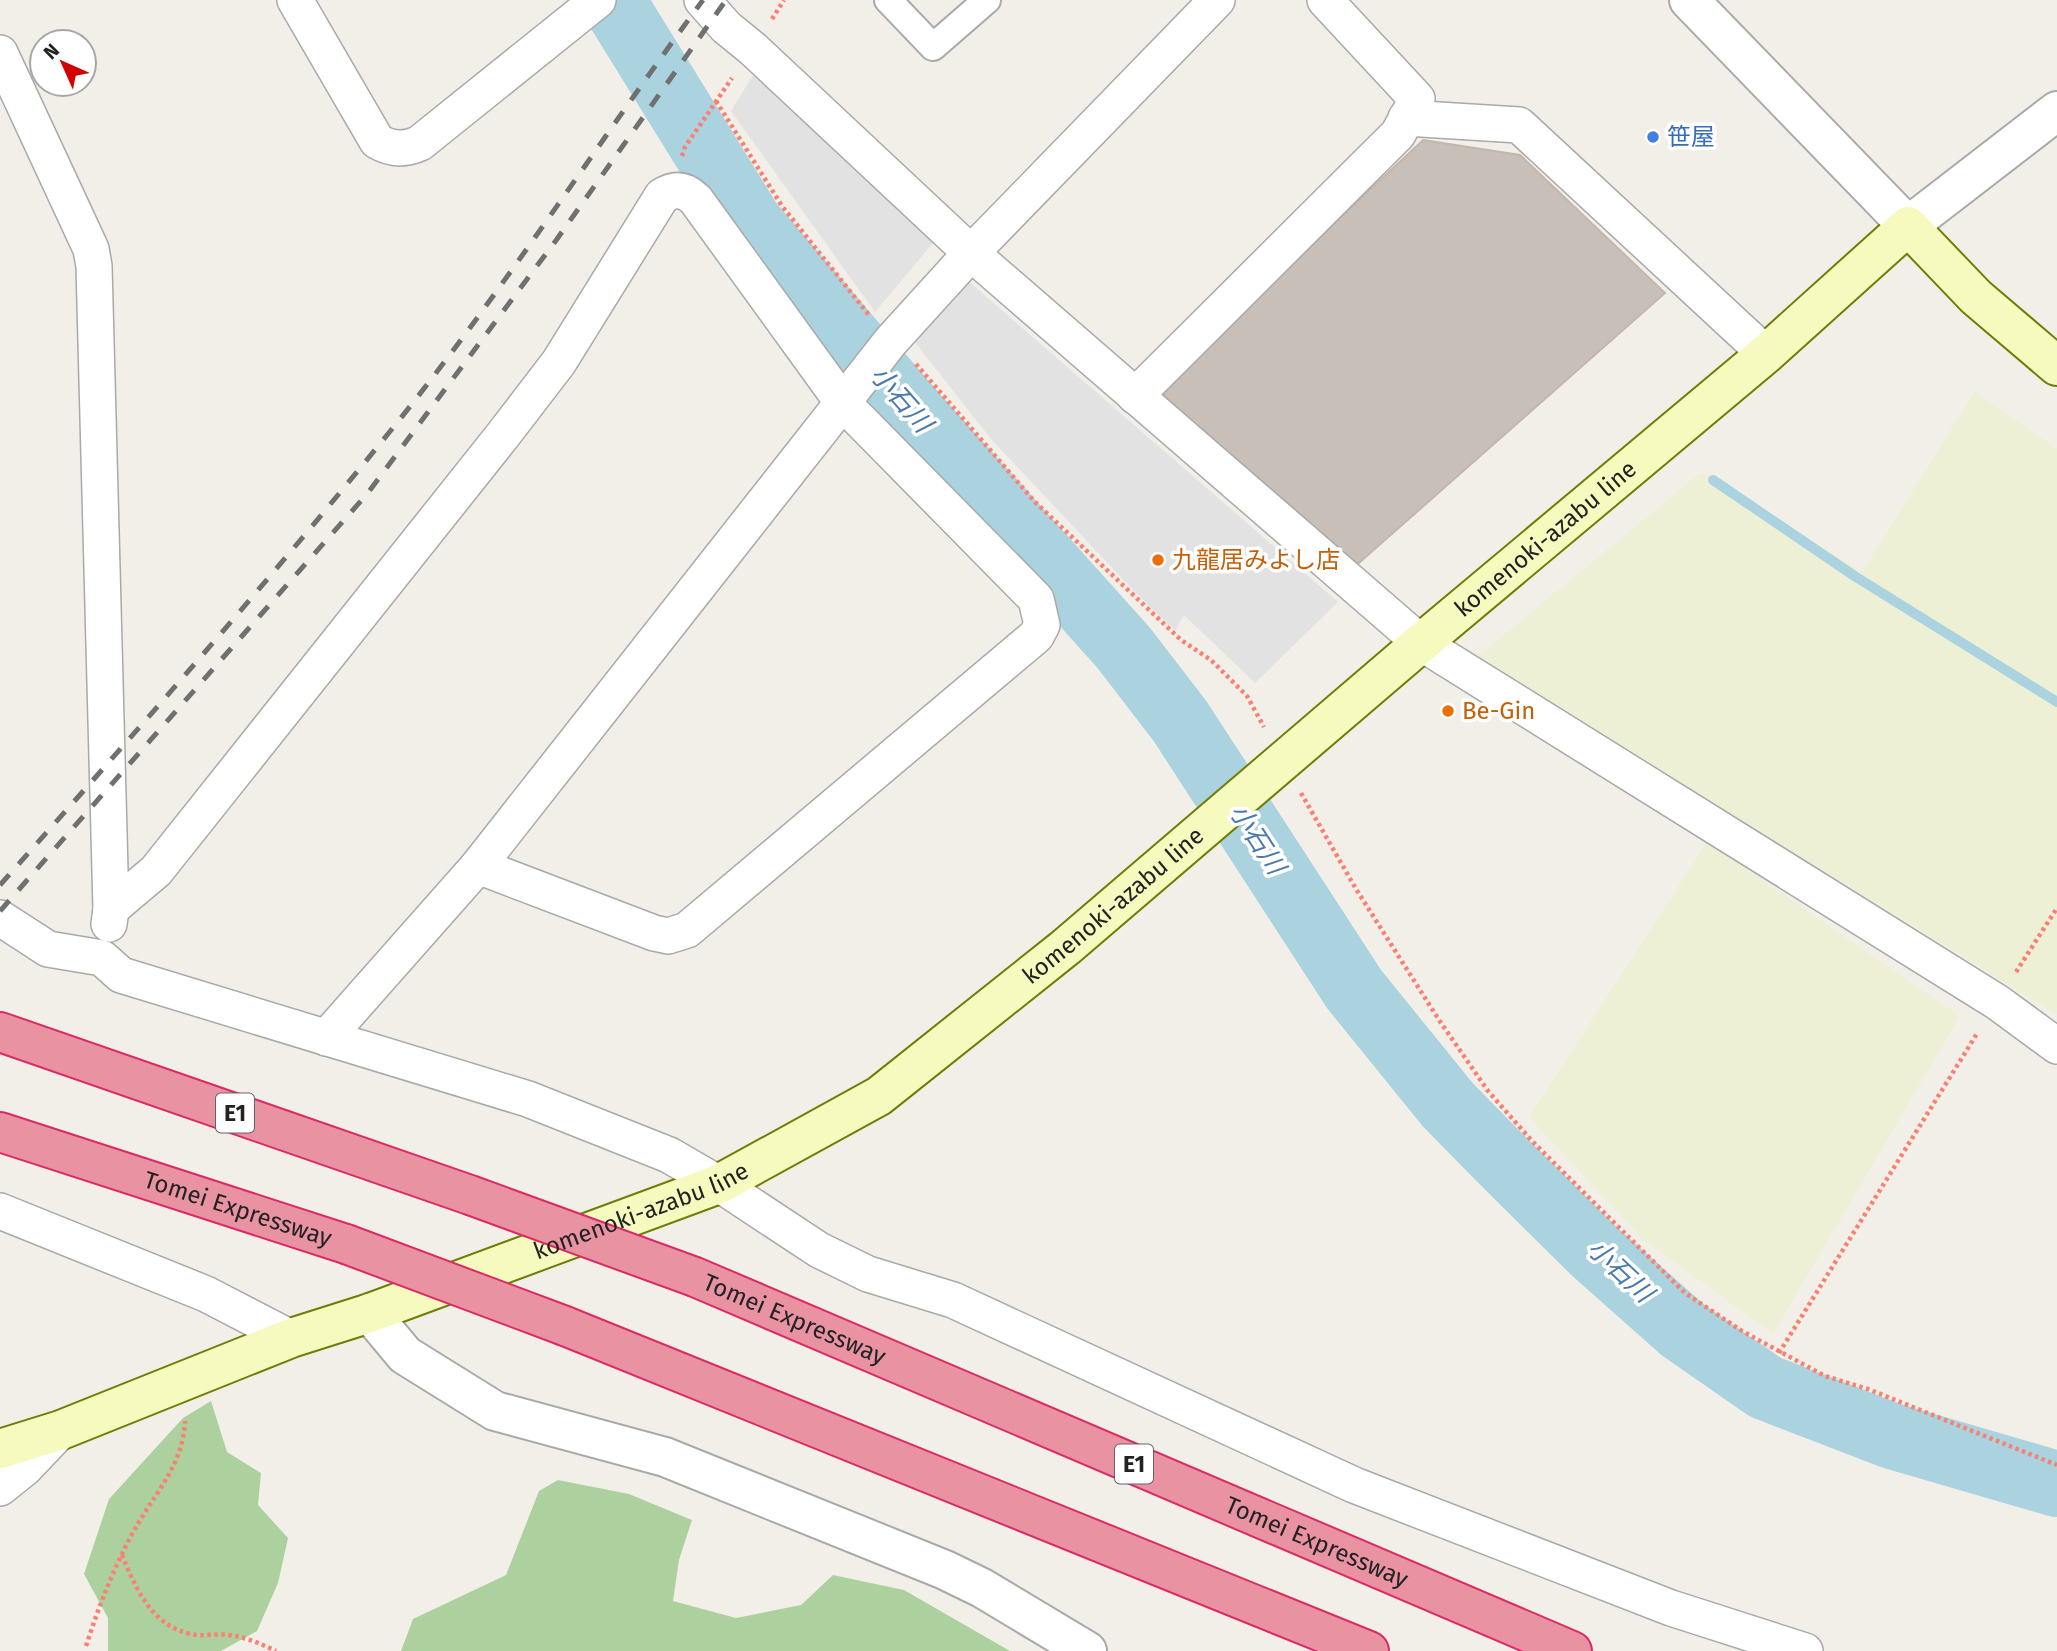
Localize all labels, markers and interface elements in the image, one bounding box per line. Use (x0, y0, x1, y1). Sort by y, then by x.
north arrow (28, 28, 98, 98)
text: N (39, 39, 64, 64)
place label: 笹屋 (1667, 123, 1715, 151)
marker: 笹屋 (1645, 129, 1661, 145)
water label: 小石川 (864, 359, 940, 441)
street label: komenoki-azabu line (1449, 455, 1642, 623)
place label: 九龍居みよし店 (1172, 546, 1340, 574)
marker: 九龍居みよし店 (1150, 552, 1166, 568)
place label: Be-Gin (1462, 697, 1535, 725)
marker: Be-Gin (1440, 703, 1456, 719)
water label: 小石川 (1223, 798, 1293, 883)
street label: komenoki-azabu line (1017, 821, 1209, 990)
road number: E1 (216, 1094, 254, 1132)
street label: komenoki-azabu line (530, 1157, 753, 1265)
street label: Tomei Expressway (140, 1166, 335, 1253)
water label: 小石川 (1581, 1233, 1661, 1311)
street label: Tomei Expressway (699, 1268, 890, 1371)
road number: E1 (1115, 1444, 1153, 1484)
street label: Tomei Expressway (1221, 1491, 1413, 1594)

